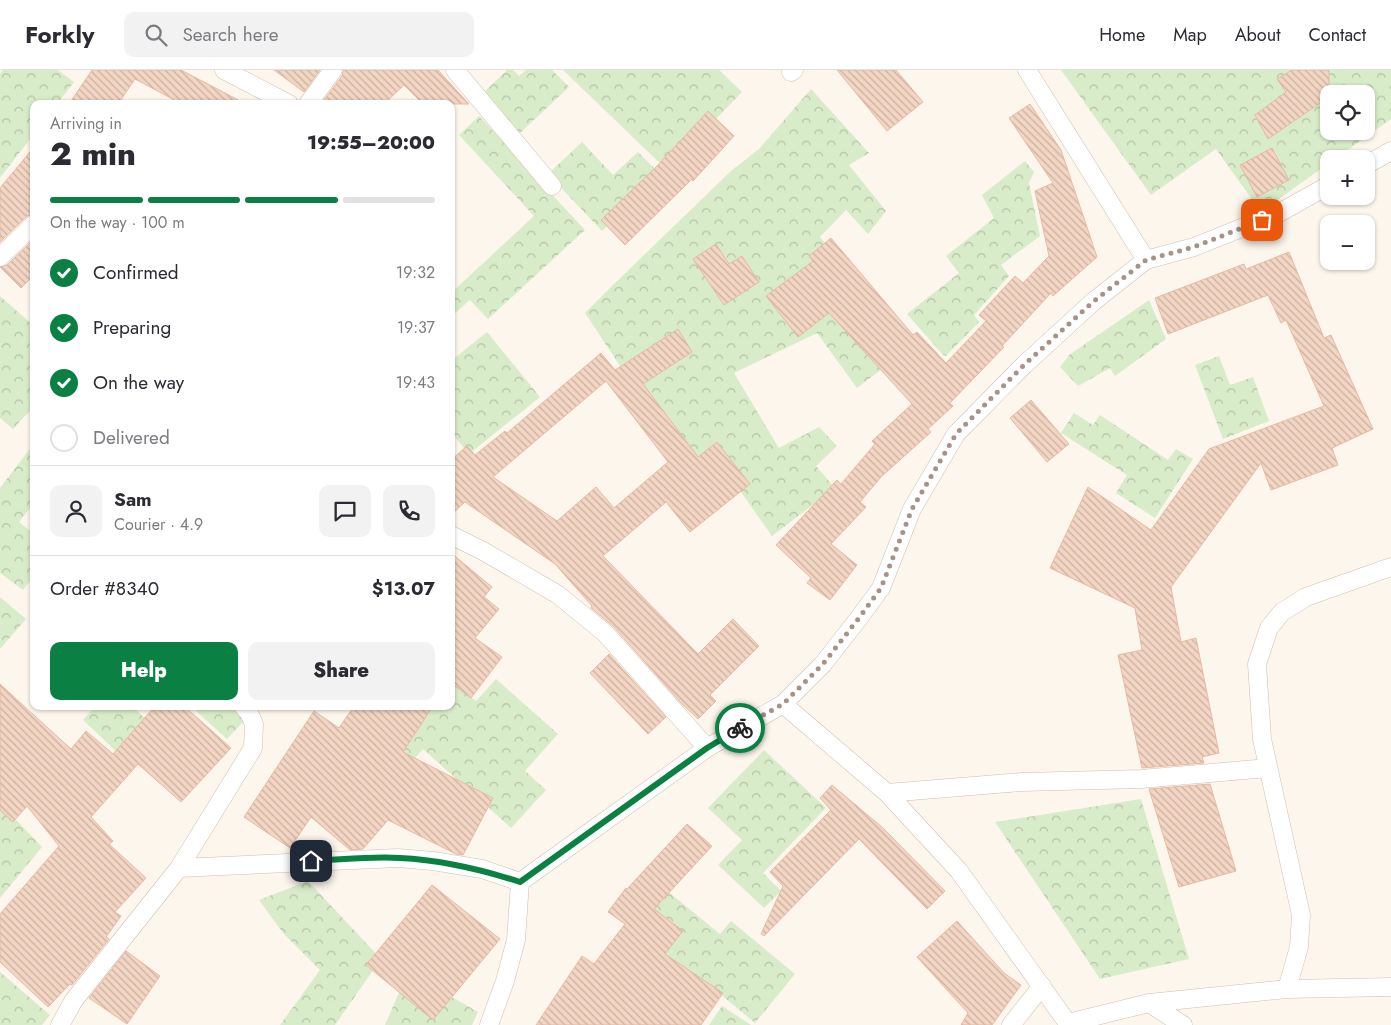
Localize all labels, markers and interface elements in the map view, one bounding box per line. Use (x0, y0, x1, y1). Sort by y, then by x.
search box (124, 12, 474, 57)
text: Forkly (25, 17, 94, 52)
icon: search (142, 21, 170, 49)
text: Search here (182, 21, 279, 48)
text: Home (1099, 22, 1145, 48)
text: Map (1173, 22, 1207, 48)
text: About (1235, 22, 1280, 48)
text: Contact (1308, 22, 1366, 48)
map controls (1320, 85, 1375, 270)
button: locate (1320, 85, 1375, 140)
text: Arriving in (50, 112, 122, 135)
text: 19:55–20:00 (307, 129, 435, 156)
text: 2 min (50, 131, 136, 177)
button: + (1320, 150, 1375, 205)
pin (1241, 199, 1283, 241)
icon: bag (1248, 206, 1276, 234)
text: On the way · 100 m (50, 211, 185, 234)
button: − (1320, 215, 1375, 270)
icon: check (50, 259, 78, 287)
text: Confirmed (93, 259, 179, 286)
text: 19:32 (396, 261, 435, 284)
icon: check (50, 314, 78, 342)
text: Preparing (93, 314, 171, 341)
text: 19:37 (397, 316, 435, 339)
icon: check (50, 369, 78, 397)
text: On the way (93, 369, 184, 396)
text: 19:43 (396, 371, 435, 394)
text: Delivered (93, 424, 170, 451)
button: person (50, 485, 102, 537)
button: chat (319, 485, 371, 537)
button: phone (383, 485, 435, 537)
text: Sam (114, 486, 152, 513)
text: Courier · 4.9 (114, 513, 203, 536)
text: Order #8340 (50, 575, 159, 602)
text: $13.07 (372, 575, 435, 602)
button: Help (50, 642, 238, 700)
button: Share (248, 642, 435, 700)
courier (715, 703, 765, 753)
icon: bike (726, 714, 754, 742)
pin (290, 840, 332, 882)
icon: home (297, 847, 325, 875)

